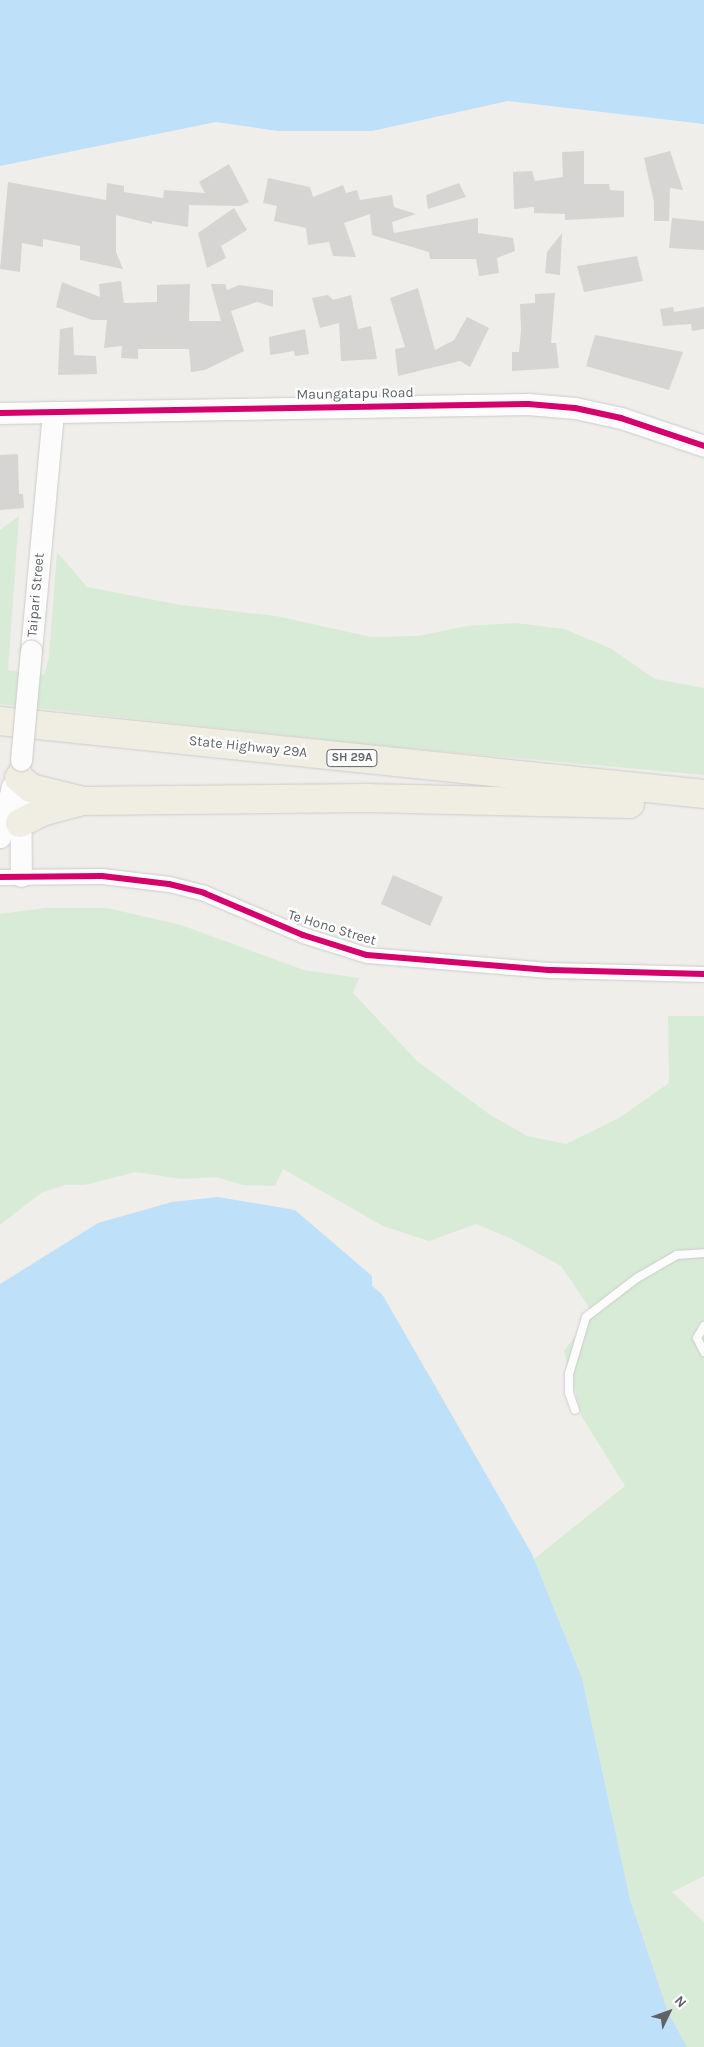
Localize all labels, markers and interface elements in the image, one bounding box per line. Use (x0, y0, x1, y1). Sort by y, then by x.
street label: Maungatapu Road (296, 385, 414, 403)
street label: Taipari Street (24, 552, 48, 638)
street label: State Highway 29A (188, 732, 308, 762)
road number: SH 29A (326, 748, 378, 768)
street label: Te Hono Street (286, 907, 378, 949)
north arrow (644, 1987, 694, 2037)
text: N (671, 1992, 690, 2011)

